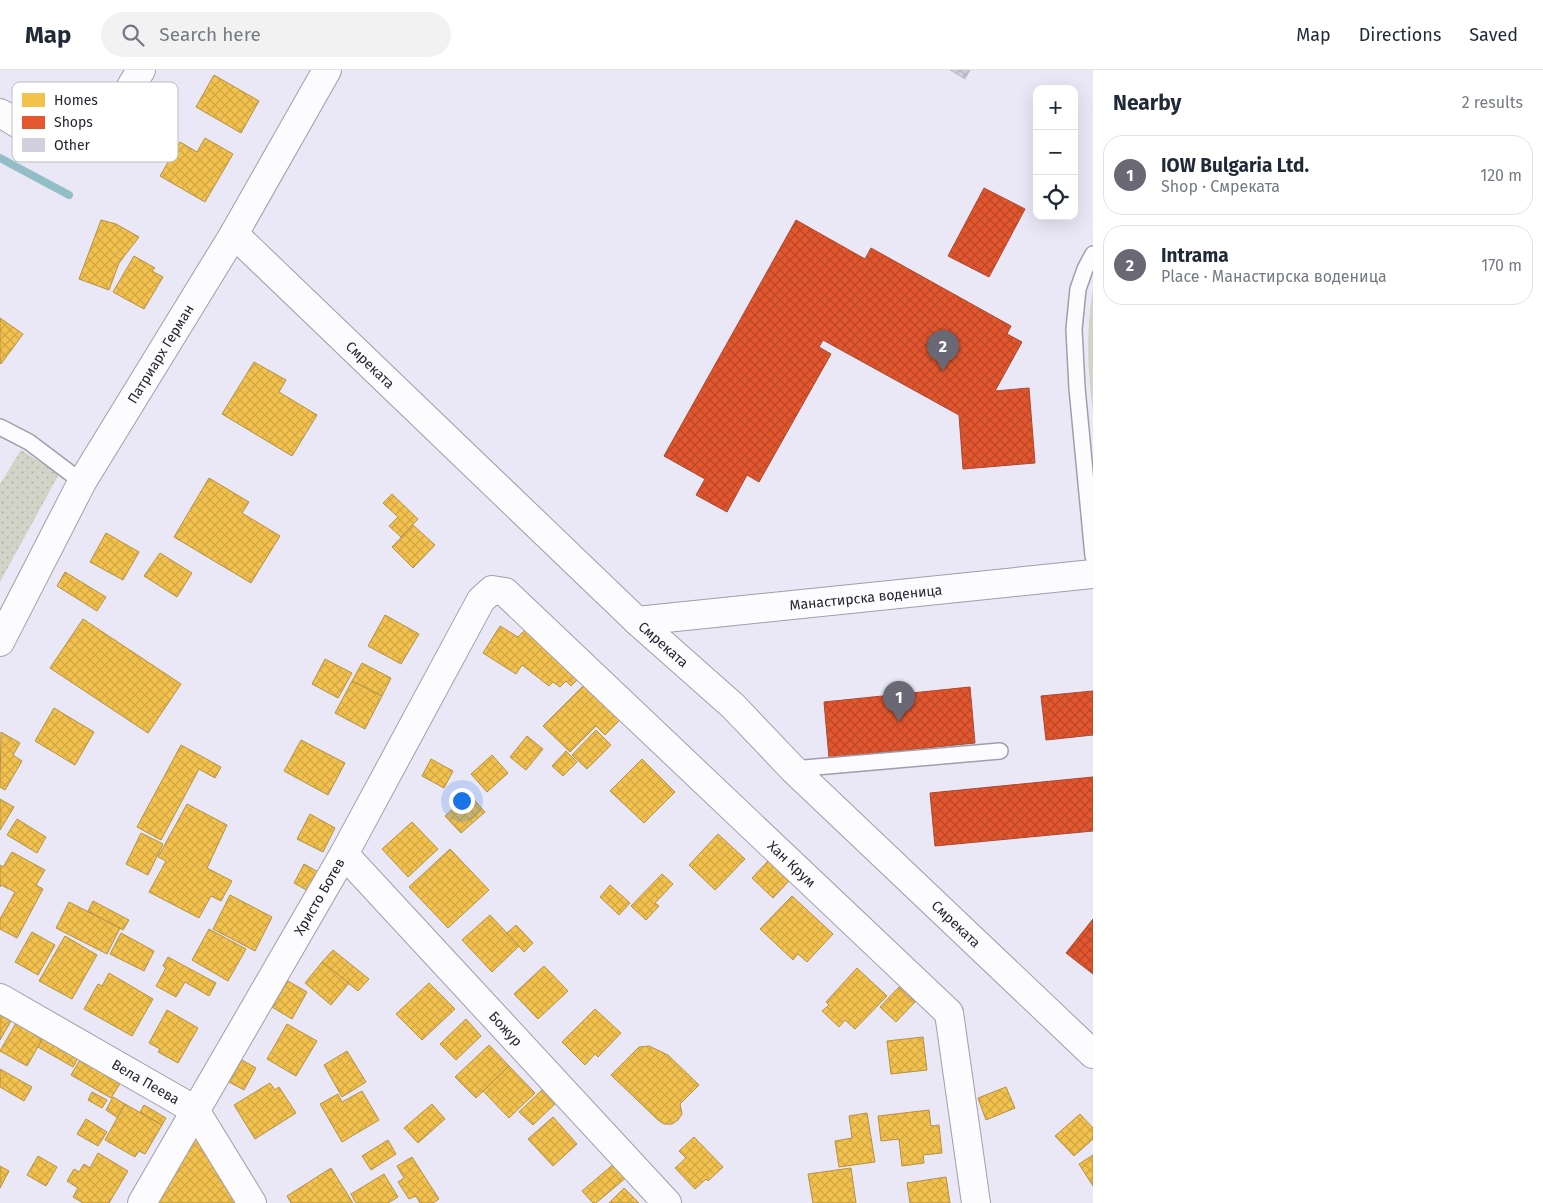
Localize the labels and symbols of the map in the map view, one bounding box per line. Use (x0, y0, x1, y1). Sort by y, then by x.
legend (12, 82, 178, 162)
text: Homes (54, 92, 98, 109)
text: Shops (54, 114, 93, 131)
text: Other (54, 137, 91, 154)
street label: Патриарх Герман (124, 301, 198, 407)
pin: 2 (927, 330, 959, 371)
street label: Смреката (342, 338, 398, 393)
street label: Манастирска воденица (789, 582, 943, 614)
street label: Смреката (635, 618, 692, 671)
pin: 1 (883, 681, 915, 722)
your location (449, 788, 475, 814)
street label: Хан Крум (764, 837, 819, 891)
street label: Христо Ботев (291, 855, 349, 938)
street label: Смреката (928, 897, 984, 952)
street label: Божур (485, 1008, 526, 1050)
street label: Вела Пеева (108, 1056, 182, 1108)

